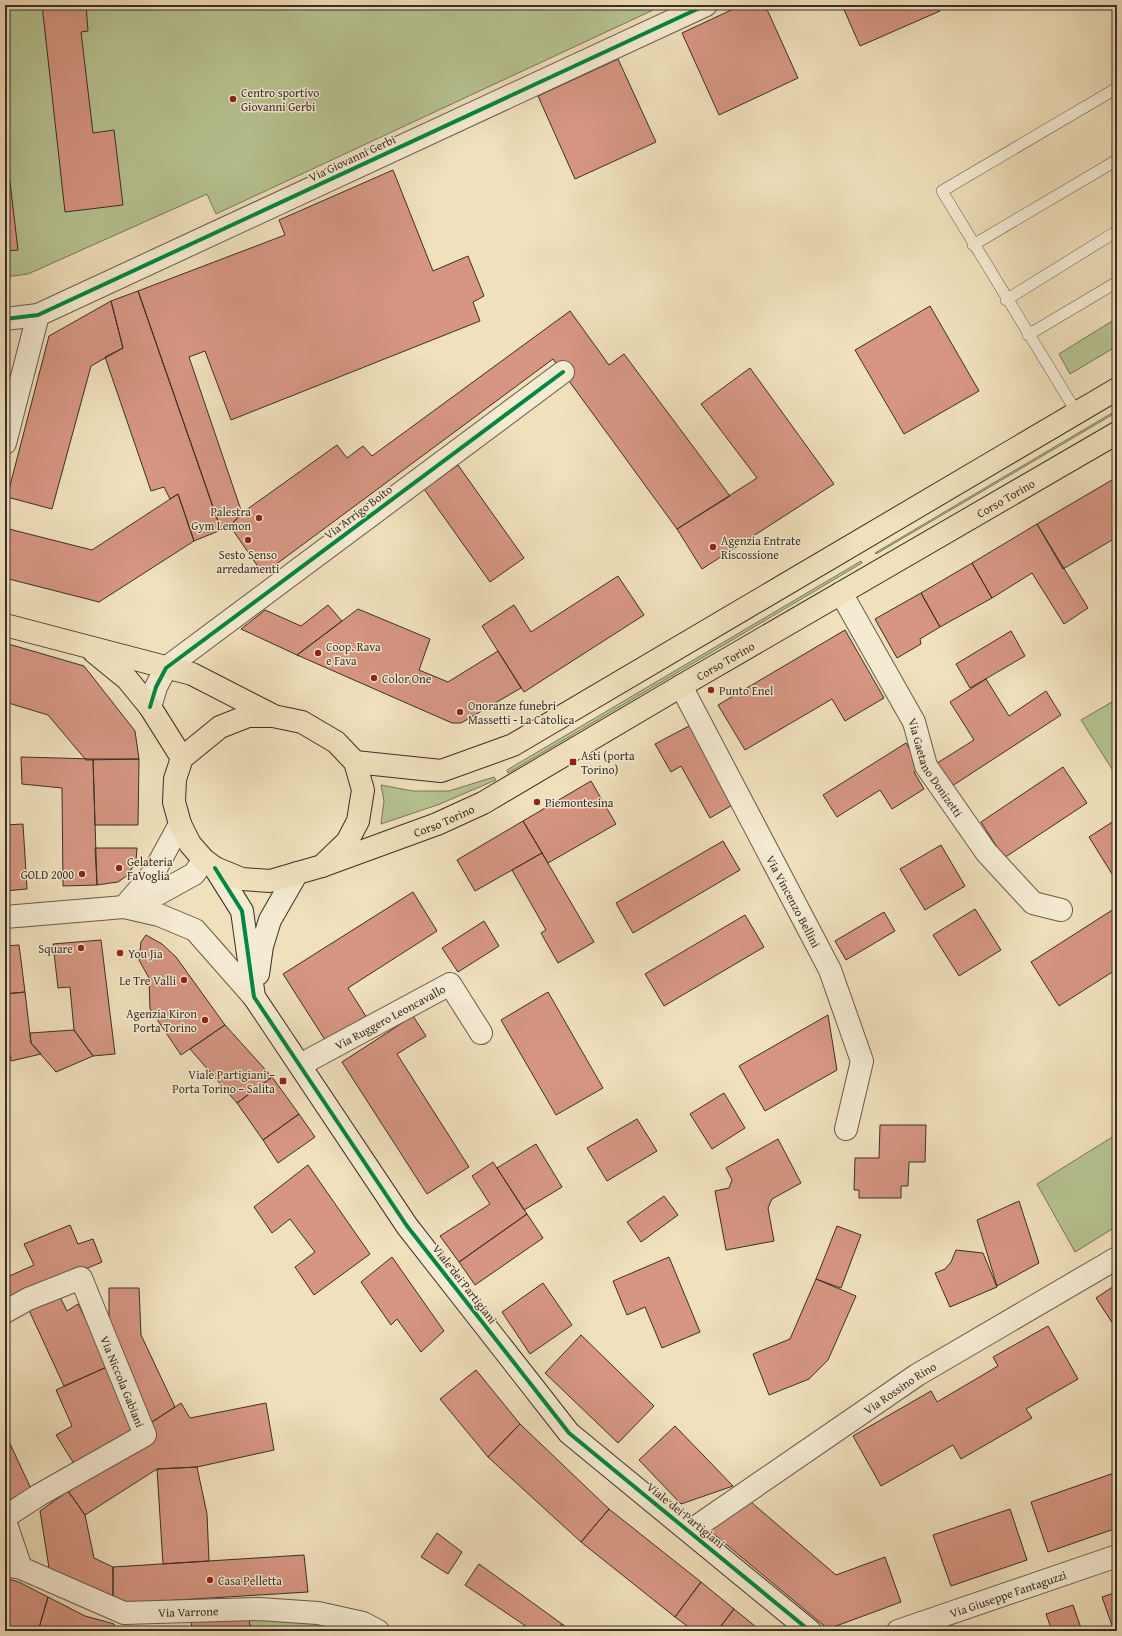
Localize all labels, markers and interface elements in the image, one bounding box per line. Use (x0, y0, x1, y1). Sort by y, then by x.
place label: Centro sportivo Giovanni Gerbi (241, 84, 319, 115)
marker: Centro sportivo Giovanni Gerbi (228, 94, 238, 104)
street label: Via Giovanni Gerbi (306, 130, 399, 186)
street label: Corso Torino (973, 474, 1038, 521)
street label: Via Arrigo Boito (320, 481, 396, 543)
place label: Palestra Gym Lemon (191, 503, 251, 534)
marker: Palestra Gym Lemon (254, 513, 264, 523)
place label: Agenzia Entrate Riscossione (721, 532, 801, 563)
marker: Sesto Senso arredamenti (243, 535, 253, 545)
marker: Agenzia Entrate Riscossione (708, 542, 718, 552)
place label: Sesto Senso arredamenti (217, 546, 280, 577)
street label: Corso Torino (693, 637, 757, 684)
place label: Coop. Rava e Fava (326, 638, 381, 669)
marker: Coop. Rava e Fava (313, 648, 323, 658)
place label: Color One (382, 670, 432, 687)
marker: Color One (369, 673, 379, 683)
place label: Punto Enel (719, 682, 774, 699)
marker: Punto Enel (706, 685, 716, 695)
place label: Onoranze funebri Massetti - La Catolica (468, 697, 575, 728)
marker: Onoranze funebri Massetti - La Catolica (455, 707, 465, 717)
street label: Via Gaetano Donizetti (905, 714, 968, 821)
place label: Asti (porta Torino) (581, 747, 635, 778)
marker: Asti (porta Torino) (568, 757, 578, 767)
place label: Piemontesina (545, 794, 614, 811)
marker: Piemontesina (532, 797, 542, 807)
street label: Corso Torino (411, 800, 477, 840)
street label: Via Vincenzo Bellini (763, 852, 825, 951)
place label: Gelateria FaVoglia (127, 853, 173, 884)
marker: Gelateria FaVoglia (114, 863, 124, 873)
place label: GOLD 2000 (21, 866, 74, 883)
marker: GOLD 2000 (77, 869, 87, 879)
place label: Square (38, 940, 73, 957)
marker: Square (76, 943, 86, 953)
place label: You Jia (128, 945, 163, 962)
marker: You Jia (115, 948, 125, 958)
place label: Le Tre Valli (119, 972, 177, 989)
marker: Le Tre Valli (179, 975, 189, 985)
street label: Via Ruggero Leoncavallo (331, 980, 448, 1053)
place label: Agenzia Kiron Porta Torino (126, 1005, 197, 1036)
marker: Agenzia Kiron Porta Torino (200, 1015, 210, 1025)
place label: Viale Partigiani – Porta Torino – Salita (172, 1066, 275, 1097)
marker: Viale Partigiani – Porta Torino – Salita (278, 1076, 288, 1086)
street label: Viale dei Partigiani (429, 1241, 502, 1328)
street label: Via Niccola Gabiani (97, 1333, 150, 1430)
street label: Via Rossino Rino (860, 1357, 939, 1418)
street label: Viale dei Partigiani (643, 1478, 729, 1552)
street label: Via Giuseppe Fantaguzzi (947, 1565, 1069, 1621)
place label: Casa Pelletta (218, 1572, 282, 1589)
marker: Casa Pelletta (205, 1575, 215, 1585)
street label: Via Varrone (158, 1602, 219, 1620)

